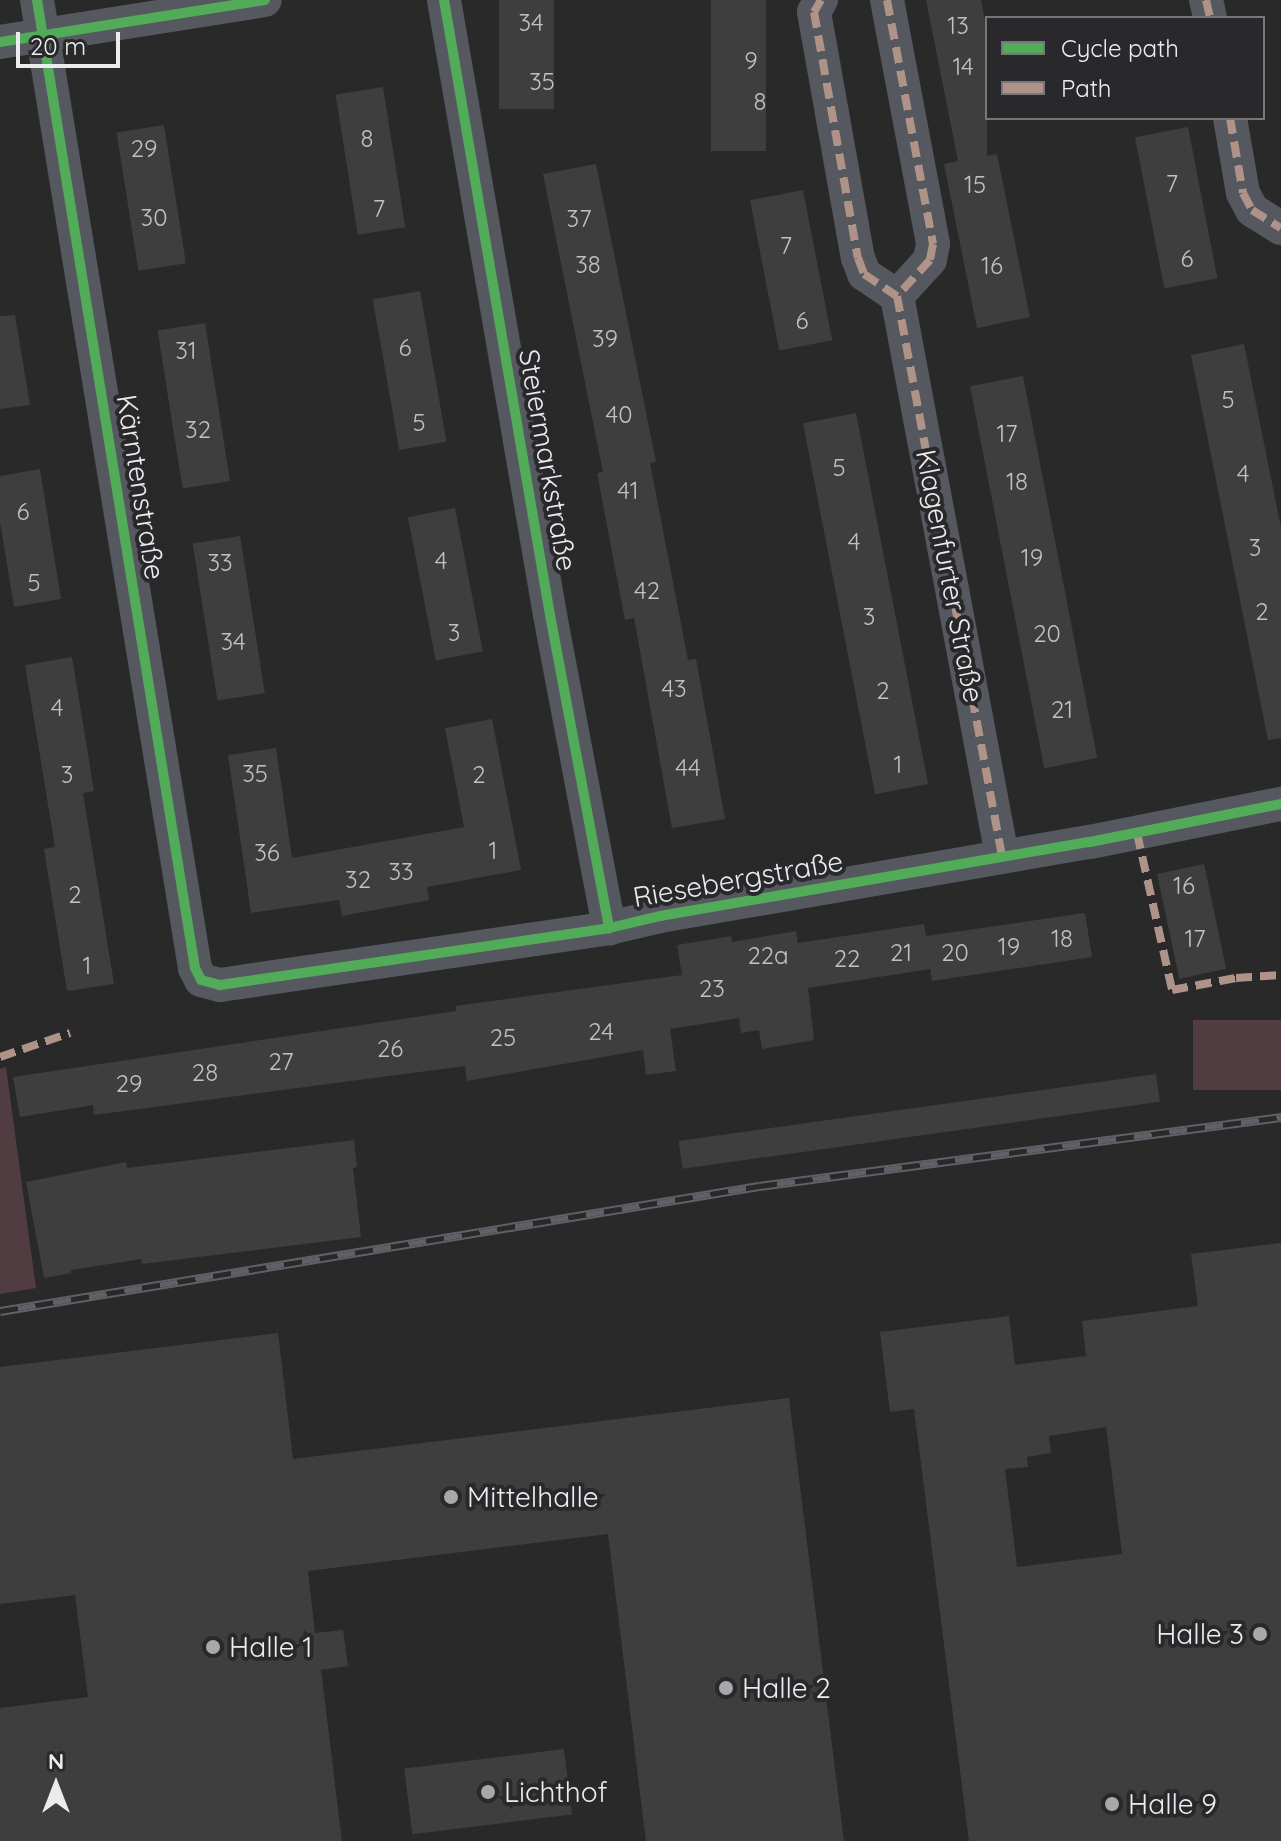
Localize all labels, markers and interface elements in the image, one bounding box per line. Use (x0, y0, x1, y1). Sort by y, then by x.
house number: 34 (518, 9, 544, 37)
house number: 13 (947, 12, 969, 40)
scale bar (20, 16, 124, 66)
legend (985, 16, 1265, 120)
text: 20 m (30, 31, 86, 61)
text: Cycle path (1061, 33, 1179, 63)
house number: 9 (744, 47, 758, 75)
house number: 14 (952, 53, 974, 81)
house number: 35 (529, 68, 555, 96)
text: Path (1061, 73, 1112, 103)
house number: 8 (754, 88, 766, 116)
house number: 8 (361, 125, 373, 153)
house number: 29 (131, 135, 157, 163)
house number: 7 (1166, 170, 1178, 198)
house number: 15 (964, 171, 986, 199)
house number: 7 (373, 195, 385, 223)
house number: 30 (141, 204, 167, 232)
house number: 37 (567, 205, 591, 233)
house number: 7 (780, 232, 792, 260)
house number: 6 (1181, 245, 1193, 273)
house number: 38 (575, 251, 601, 279)
house number: 16 (981, 252, 1003, 280)
house number: 6 (796, 307, 808, 335)
house number: 39 (592, 325, 618, 353)
house number: 6 (399, 334, 411, 362)
house number: 31 (175, 337, 197, 365)
street label: Steiermarkstraße (512, 347, 584, 573)
house number: 5 (1221, 386, 1235, 414)
street label: Kärntenstraße (110, 392, 172, 582)
house number: 40 (606, 401, 632, 429)
house number: 5 (412, 409, 426, 437)
house number: 32 (185, 416, 211, 444)
house number: 17 (996, 420, 1018, 448)
street label: Klagenfurter Straße (909, 447, 991, 705)
house number: 5 (832, 454, 846, 482)
house number: 4 (1237, 460, 1249, 488)
house number: 18 (1006, 468, 1028, 496)
house number: 41 (617, 477, 639, 505)
house number: 6 (17, 498, 29, 526)
house number: 4 (848, 528, 860, 556)
house number: 3 (1249, 534, 1261, 562)
house number: 19 (1021, 544, 1043, 572)
house number: 4 (435, 547, 447, 575)
house number: 33 (207, 549, 233, 577)
house number: 5 (27, 569, 41, 597)
house number: 42 (634, 577, 660, 605)
house number: 2 (1255, 598, 1269, 626)
house number: 3 (863, 603, 875, 631)
house number: 3 (448, 619, 460, 647)
house number: 20 (1033, 620, 1061, 648)
house number: 34 (220, 628, 246, 656)
house number: 43 (661, 675, 687, 703)
house number: 2 (876, 677, 890, 705)
house number: 4 (51, 694, 63, 722)
house number: 21 (1051, 696, 1073, 724)
house number: 1 (894, 751, 902, 779)
house number: 44 (675, 754, 701, 782)
house number: 35 (242, 760, 268, 788)
house number: 3 (61, 761, 73, 789)
house number: 2 (472, 761, 486, 789)
house number: 1 (489, 837, 497, 865)
house number: 36 (254, 839, 280, 867)
street label: Riesebergstraße (630, 844, 846, 914)
house number: 33 (388, 858, 414, 886)
house number: 32 (345, 866, 371, 894)
house number: 16 (1173, 872, 1195, 900)
house number: 2 (68, 881, 82, 909)
house number: 18 (1051, 925, 1073, 953)
house number: 17 (1184, 925, 1206, 953)
house number: 19 (998, 933, 1020, 961)
house number: 21 (890, 939, 912, 967)
house number: 20 (941, 939, 969, 967)
house number: 22a (747, 942, 789, 970)
house number: 22 (834, 945, 860, 973)
house number: 1 (83, 952, 91, 980)
house number: 23 (699, 975, 725, 1003)
house number: 24 (588, 1018, 614, 1046)
house number: 25 (490, 1024, 516, 1052)
house number: 26 (377, 1035, 403, 1063)
house number: 27 (268, 1048, 294, 1076)
house number: 28 (192, 1059, 218, 1087)
house number: 29 (116, 1070, 142, 1098)
place label: Mittelhalle (467, 1480, 599, 1514)
marker: Mittelhalle (442, 1488, 460, 1506)
place label: Halle 3 (1156, 1617, 1244, 1651)
marker: Halle 3 (1251, 1625, 1269, 1643)
place label: Halle 1 (229, 1630, 313, 1664)
marker: Halle 1 (204, 1638, 222, 1656)
place label: Halle 2 (742, 1671, 831, 1705)
marker: Halle 2 (717, 1679, 735, 1697)
north arrow (16, 1745, 96, 1825)
text: N (48, 1747, 64, 1775)
place label: Lichthof (504, 1775, 608, 1809)
marker: Lichthof (479, 1783, 497, 1801)
place label: Halle 9 (1128, 1787, 1217, 1821)
marker: Halle 9 (1103, 1795, 1121, 1813)

